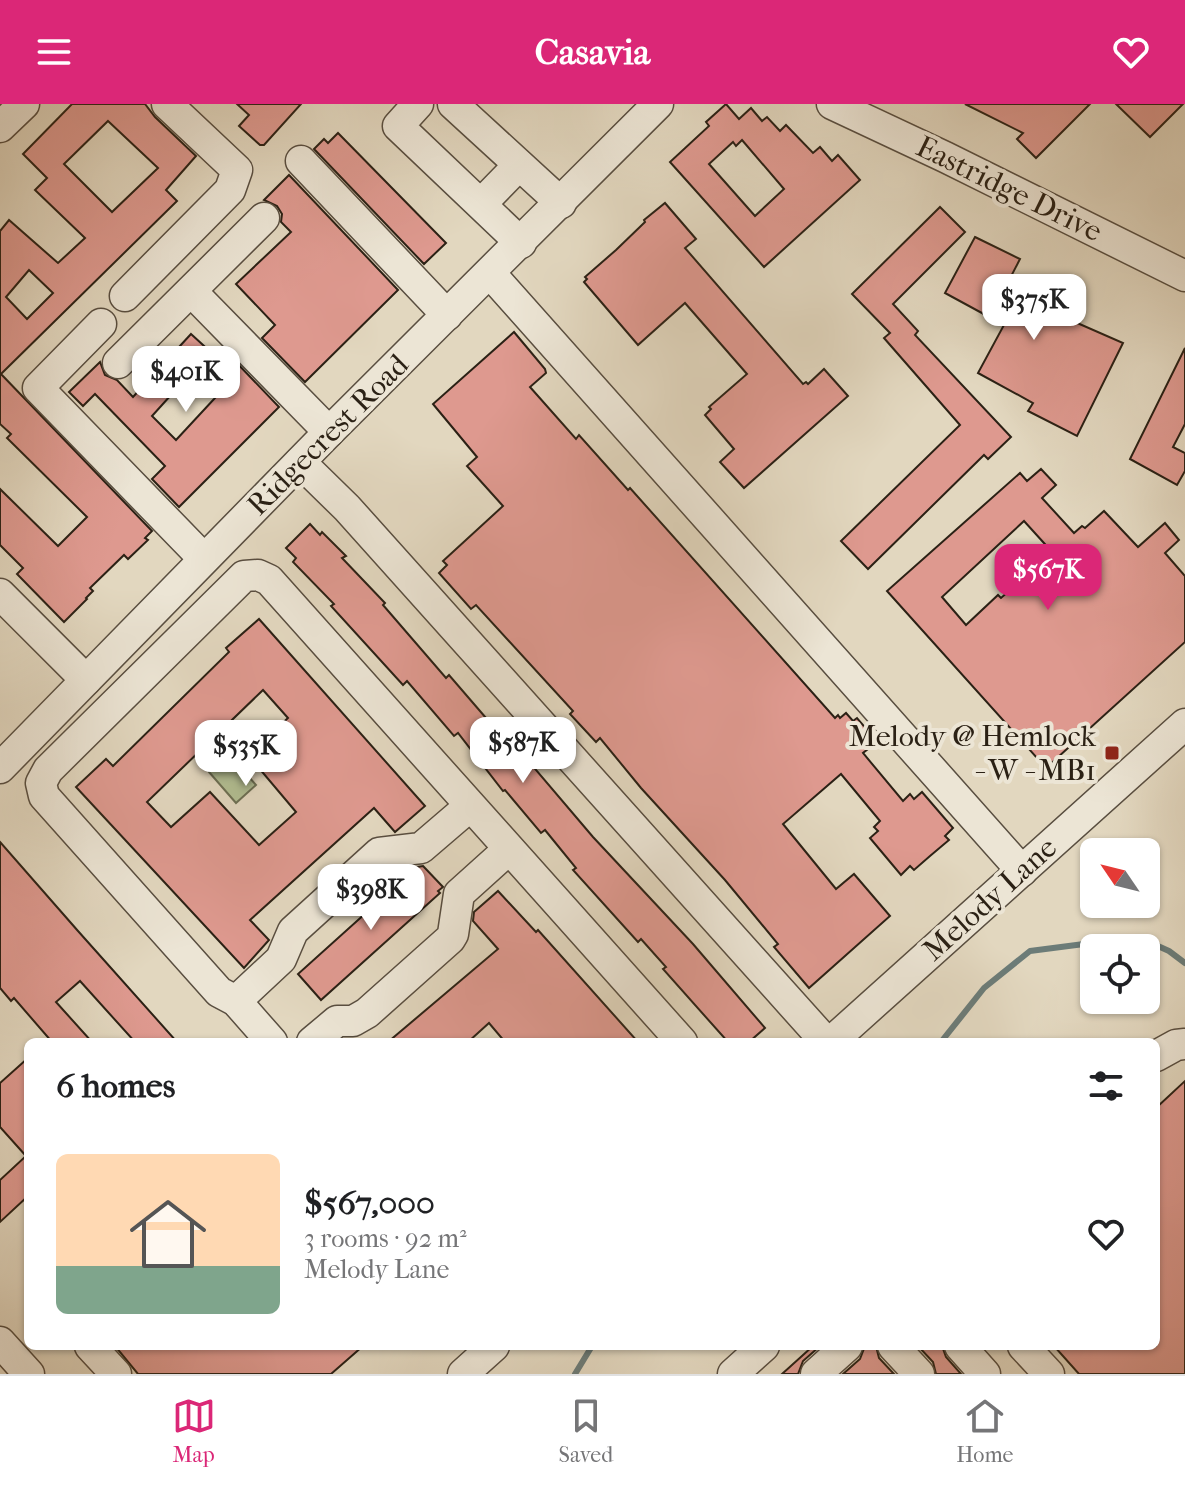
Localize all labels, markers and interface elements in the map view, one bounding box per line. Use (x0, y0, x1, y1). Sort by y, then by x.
icon: menu (32, 30, 76, 74)
icon: heart (1109, 30, 1153, 74)
text: Casavia (535, 31, 650, 73)
street label: Eastridge Drive (910, 129, 1108, 249)
pin: $375K (978, 274, 1090, 342)
text: $375K (1000, 284, 1068, 315)
pin: $401K (130, 346, 242, 414)
street label: Ridgecrest Road (240, 347, 416, 523)
text: $401K (150, 356, 222, 387)
pin: $567K (992, 544, 1104, 612)
text: $567K (1013, 554, 1083, 585)
pin: $587K (467, 717, 579, 785)
place label: Melody @ Hemlock - W - MB1 (849, 719, 1097, 788)
pin: $535K (190, 720, 302, 788)
text: $587K (488, 727, 558, 758)
text: $535K (213, 730, 279, 761)
marker: Melody @ Hemlock - W - MB1 (1103, 744, 1121, 762)
street label: Melody Lane (916, 830, 1064, 968)
north arrow (1080, 838, 1160, 918)
map controls (1080, 838, 1160, 1014)
pin: $398K (315, 864, 427, 932)
text: $398K (336, 874, 406, 905)
button: locate (1080, 934, 1160, 1014)
icon: filters (1084, 1064, 1128, 1108)
text: 6 homes (56, 1066, 175, 1106)
text: $567,000 (304, 1183, 435, 1223)
icon: home (120, 1186, 216, 1282)
icon: heart (1084, 1212, 1128, 1256)
text: 3 rooms · 92 m² (304, 1223, 467, 1254)
text: Melody Lane (304, 1254, 449, 1285)
tab: Map (172, 1394, 216, 1468)
tab: Saved (559, 1394, 613, 1468)
tab: Home (956, 1394, 1013, 1468)

